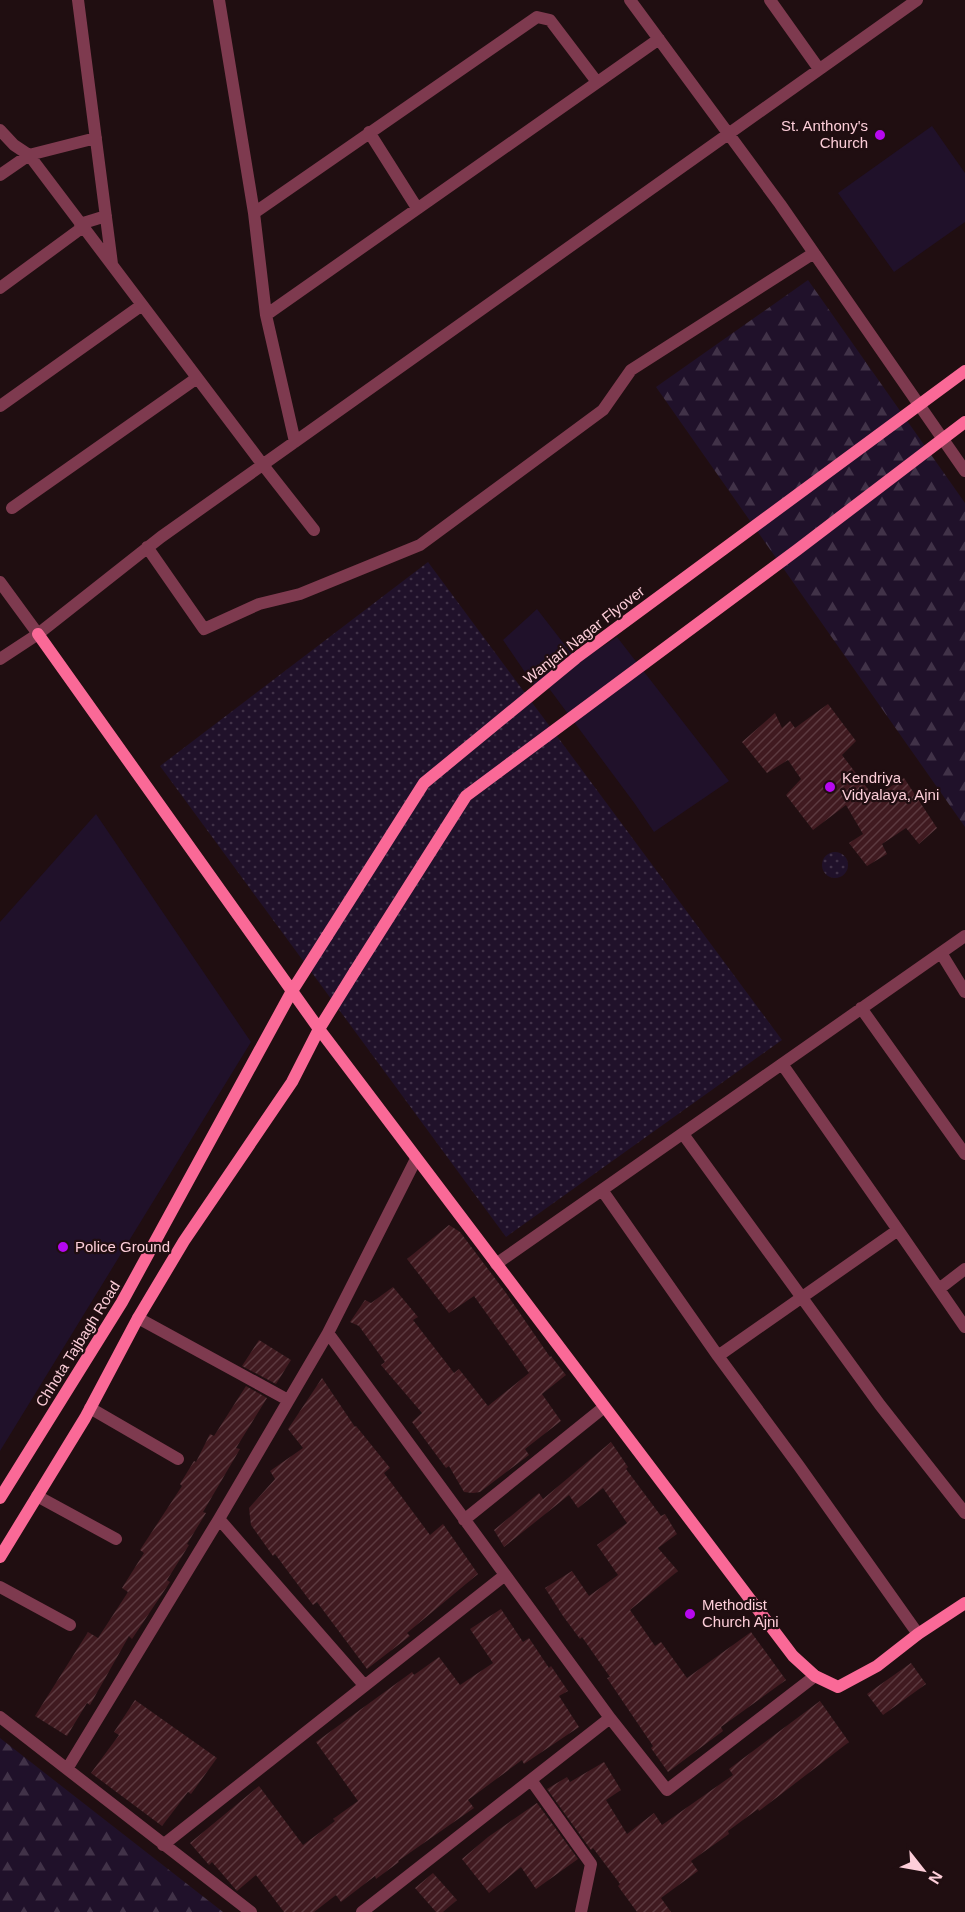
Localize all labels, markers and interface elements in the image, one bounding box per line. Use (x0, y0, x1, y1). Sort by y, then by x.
place label: St. Anthony's Church (781, 117, 868, 151)
marker: St. Anthony's Church (873, 128, 887, 142)
street label: Wanjari Nagar Flyover (520, 582, 647, 687)
place label: Kendriya Vidyalaya, Ajni (842, 769, 939, 803)
marker: Kendriya Vidyalaya, Ajni (823, 780, 837, 794)
place label: Police Ground (75, 1238, 170, 1255)
marker: Police Ground (56, 1240, 70, 1254)
street label: Chhota Tajbagh Road (32, 1278, 123, 1410)
place label: Methodist Church Ajni (702, 1596, 779, 1630)
marker: Methodist Church Ajni (683, 1607, 697, 1621)
north arrow (893, 1840, 953, 1900)
text: N (925, 1868, 946, 1887)

